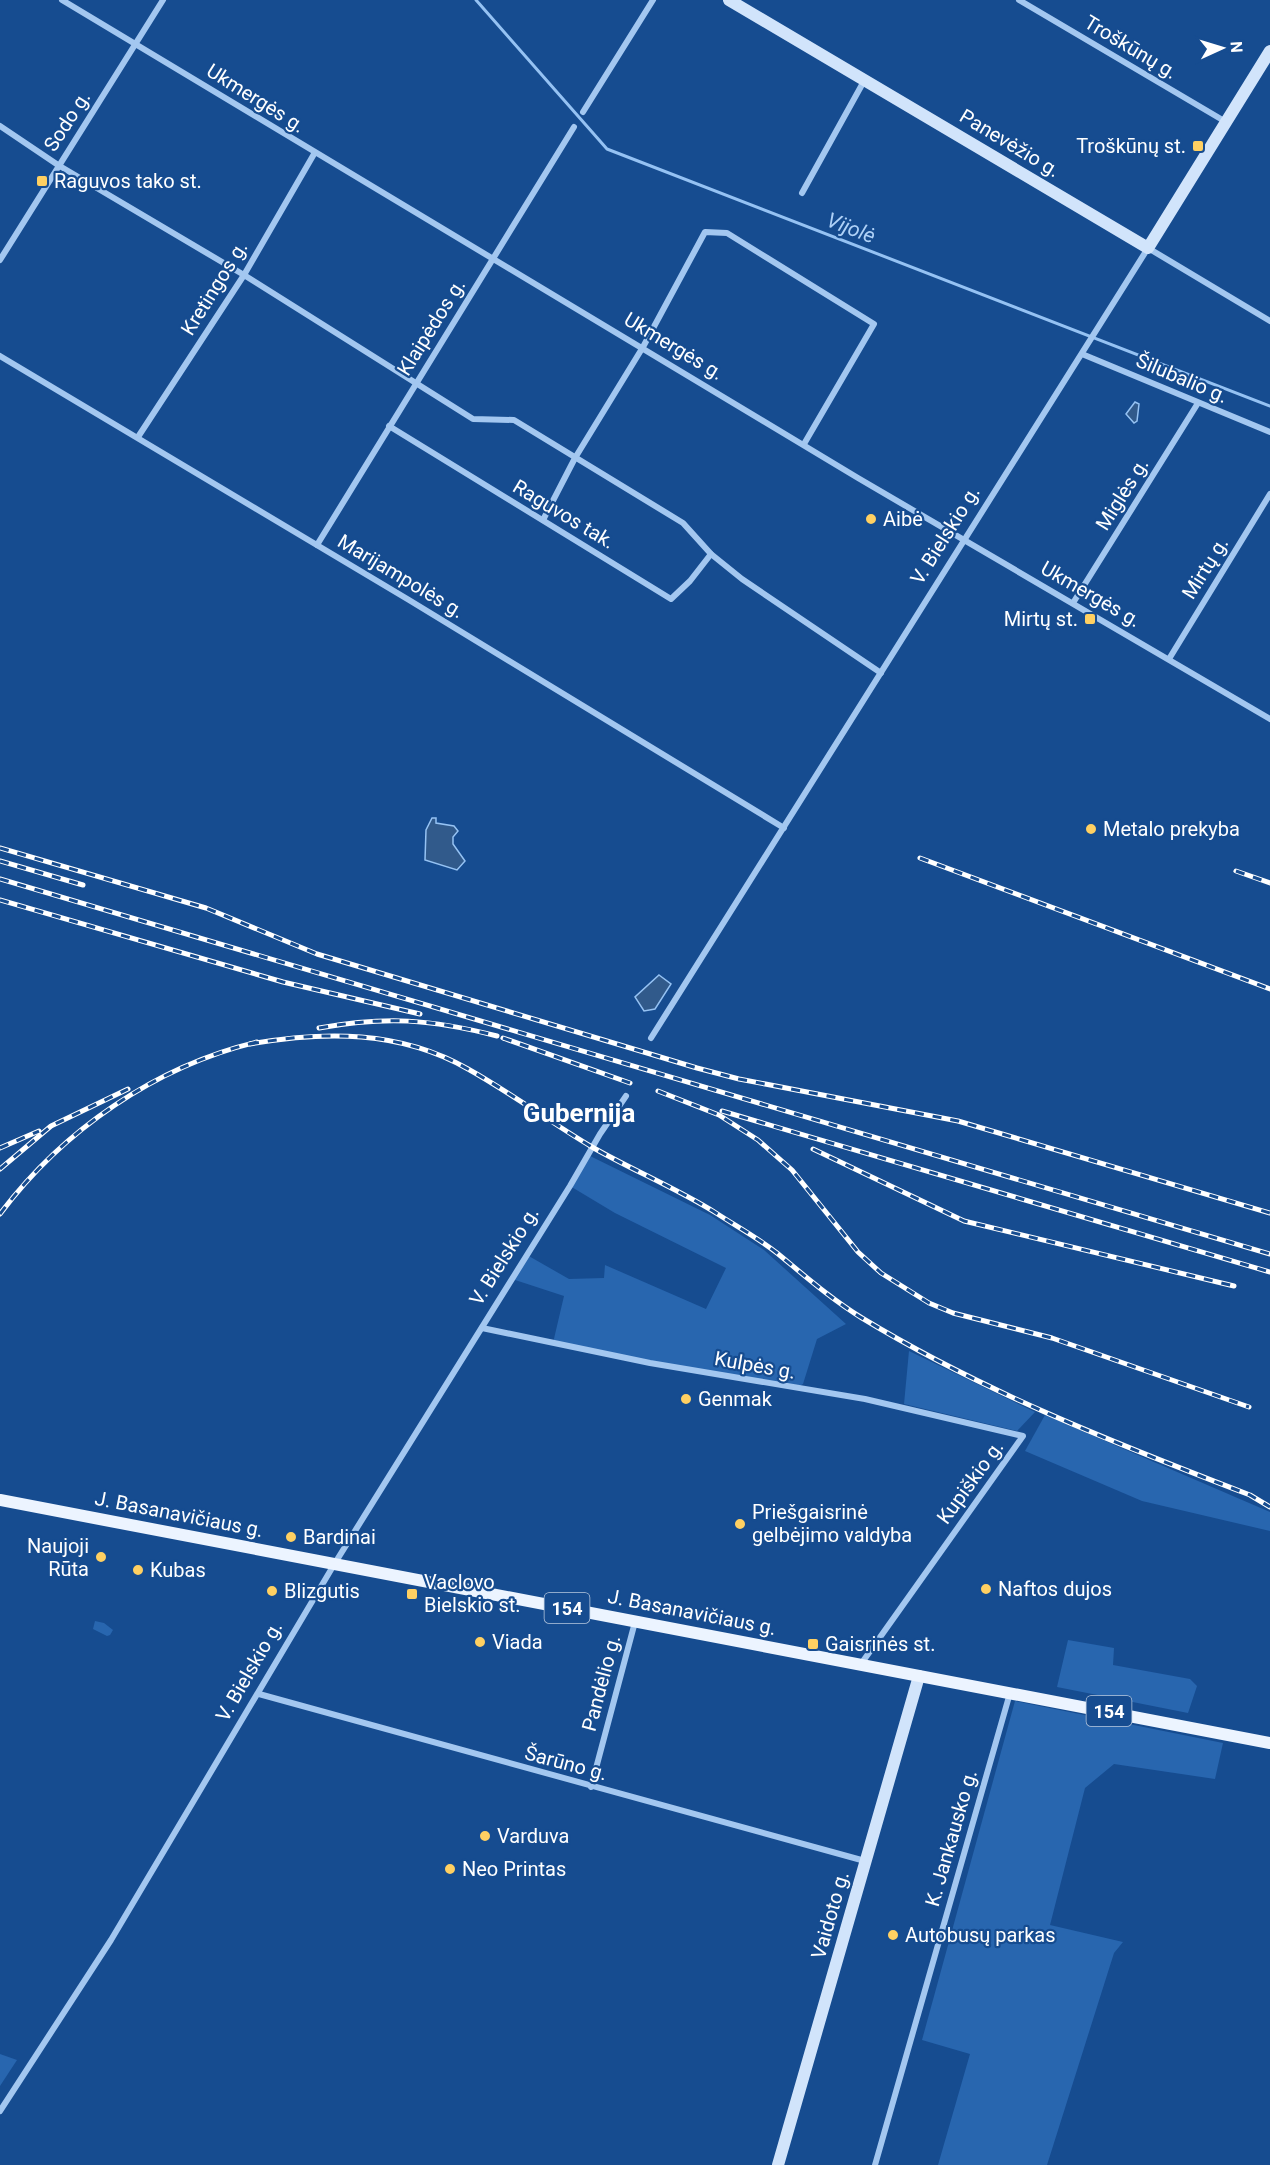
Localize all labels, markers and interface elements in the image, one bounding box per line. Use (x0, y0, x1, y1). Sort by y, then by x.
street label: Troškūnų g. (1080, 10, 1182, 84)
north arrow (1192, 18, 1252, 78)
text: N (1227, 41, 1246, 53)
street label: Ukmergės g. (202, 58, 310, 138)
street label: Sodo g. (39, 86, 95, 156)
street label: Panevėžio g. (956, 104, 1064, 182)
place label: Troškūnų st. (1076, 134, 1186, 158)
marker: Troškūnų st. (1191, 139, 1205, 153)
place label: Raguvos tako st. (54, 169, 202, 193)
marker: Raguvos tako st. (35, 174, 49, 188)
water label: Vijolė (823, 208, 879, 248)
street label: Kretingos g. (176, 236, 252, 340)
street label: Klaipėdos g. (392, 274, 470, 380)
street label: Ukmergės g. (620, 307, 728, 385)
street label: Šilubalio g. (1133, 348, 1231, 408)
street label: Miglės g. (1090, 453, 1154, 535)
street label: Raguvos tak. (509, 474, 619, 554)
street label: V. Bielskio g. (905, 481, 985, 589)
place label: Aibė (883, 507, 923, 531)
marker: Aibė (864, 512, 878, 526)
street label: Marijampolės g. (333, 529, 469, 623)
street label: Mirtų g. (1177, 533, 1233, 603)
street label: Ukmergės g. (1037, 556, 1145, 632)
place label: Mirtų st. (1004, 607, 1078, 631)
marker: Mirtų st. (1083, 612, 1097, 626)
place label: Metalo prekyba (1103, 817, 1240, 841)
marker: Metalo prekyba (1084, 822, 1098, 836)
district label: Gubernija (523, 1098, 635, 1128)
street label: V. Bielskio g. (464, 1202, 544, 1310)
street label: Kulpės g. (713, 1346, 797, 1384)
place label: Genmak (698, 1387, 773, 1411)
marker: Genmak (679, 1392, 693, 1406)
street label: Kupiškio g. (932, 1435, 1008, 1529)
street label: J. Basanavičiaus g. (93, 1486, 265, 1542)
place label: Priešgaisrinė gelbėjimo valdyba (752, 1500, 912, 1547)
marker: Priešgaisrinė gelbėjimo valdyba (733, 1517, 747, 1531)
place label: Bardinai (303, 1525, 376, 1549)
marker: Bardinai (284, 1530, 298, 1544)
place label: Naujoji Rūta (27, 1534, 89, 1581)
marker: Naujoji Rūta (94, 1550, 108, 1564)
place label: Kubas (150, 1558, 206, 1582)
marker: Kubas (131, 1563, 145, 1577)
place label: Vaclovo Bielskio st. (424, 1570, 521, 1617)
place label: Naftos dujos (998, 1577, 1112, 1601)
place label: Blizgutis (284, 1579, 360, 1603)
marker: Naftos dujos (979, 1582, 993, 1596)
marker: Blizgutis (265, 1584, 279, 1598)
street label: J. Basanavičiaus g. (606, 1584, 778, 1640)
marker: Vaclovo Bielskio st. (405, 1587, 419, 1601)
road number: 154 (544, 1593, 590, 1623)
street label: V. Bielskio g. (211, 1617, 287, 1725)
place label: Viada (492, 1630, 543, 1654)
street label: Pandėlio g. (577, 1632, 625, 1734)
place label: Gaisrinės st. (825, 1632, 935, 1656)
marker: Viada (473, 1635, 487, 1649)
marker: Gaisrinės st. (806, 1637, 820, 1651)
road number: 154 (1086, 1696, 1132, 1726)
street label: Šarūno g. (522, 1740, 610, 1786)
street label: K. Jankausko g. (920, 1767, 982, 1909)
place label: Varduva (497, 1824, 569, 1848)
marker: Varduva (478, 1829, 492, 1843)
place label: Neo Printas (462, 1857, 566, 1881)
marker: Neo Printas (443, 1862, 457, 1876)
street label: Vaidoto g. (806, 1868, 854, 1962)
place label: Autobusų parkas (905, 1923, 1056, 1947)
marker: Autobusų parkas (886, 1928, 900, 1942)

